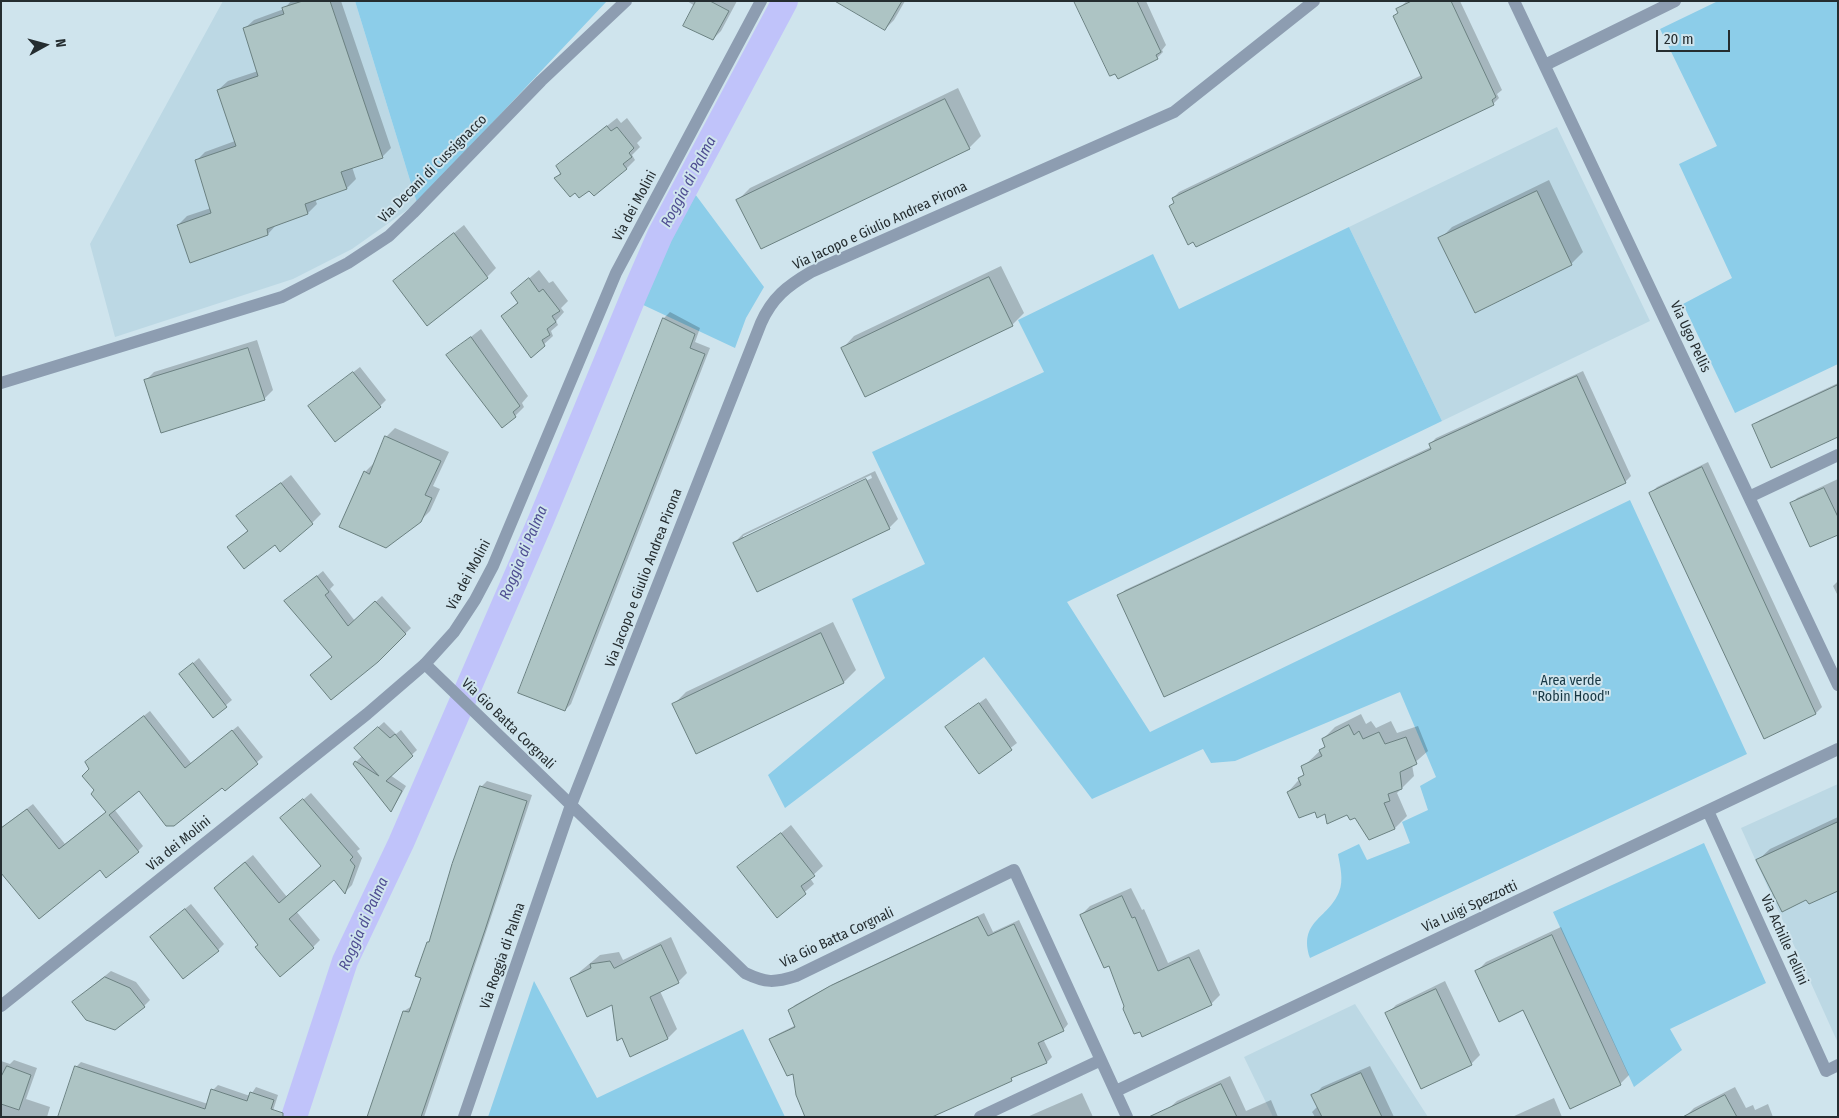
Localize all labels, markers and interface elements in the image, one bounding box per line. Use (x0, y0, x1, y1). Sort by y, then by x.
north arrow (20, 20, 70, 70)
scale bar (1659, 20, 1733, 52)
text: 20 m (1664, 30, 1694, 48)
text: N (51, 38, 69, 48)
street label: Via Decani di Cussignacco (375, 111, 491, 227)
water label: Roggia di Palma (658, 134, 720, 230)
street label: Via dei Molini (609, 168, 661, 244)
street label: Via Jacopo e Giulio Andrea Pirona (790, 178, 970, 274)
street label: Via Ugo Pellis (1666, 299, 1714, 375)
street label: Via Jacopo e Giulio Andrea Pirona (602, 486, 686, 670)
water label: Roggia di Palma (496, 504, 552, 602)
street label: Via dei Molini (443, 537, 495, 613)
park label: Area verde "Robin Hood" (1532, 673, 1610, 706)
street label: Via Gio Batta Corgnali (458, 675, 558, 773)
street label: Via dei Molini (144, 813, 214, 875)
water label: Roggia di Palma (335, 875, 393, 973)
street label: Via Luigi Spezzotti (1420, 878, 1520, 936)
street label: Via Achille Tellini (1757, 892, 1811, 988)
street label: Via Roggia di Palma (477, 901, 529, 1011)
street label: Via Gio Batta Corgnali (777, 904, 897, 972)

